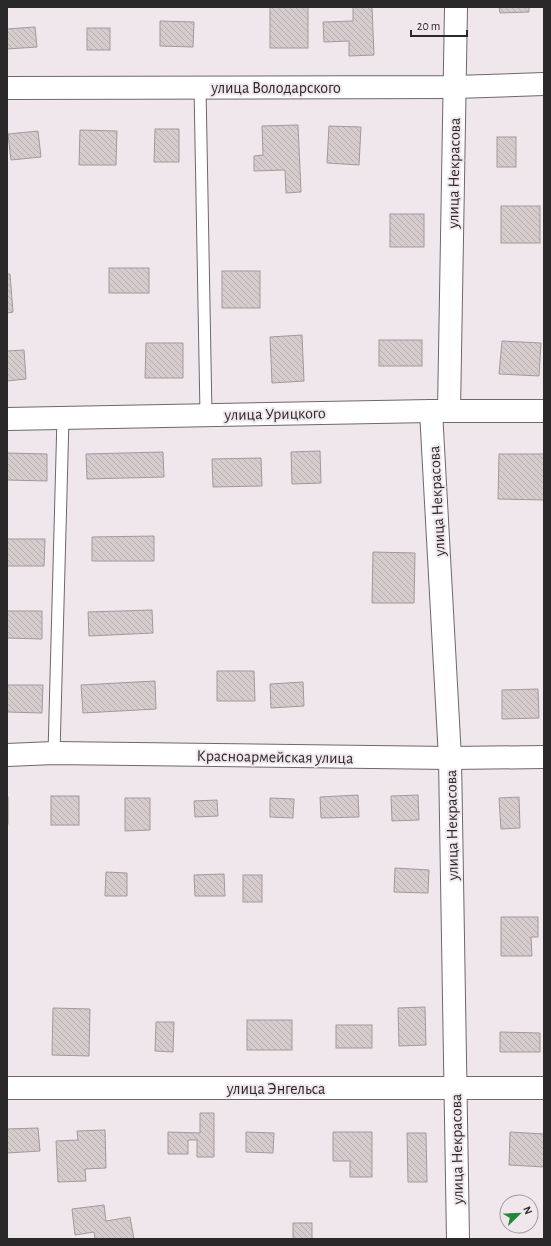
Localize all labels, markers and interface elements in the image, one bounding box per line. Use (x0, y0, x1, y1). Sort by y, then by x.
scale bar (411, 12, 467, 38)
text: 20 m (417, 20, 440, 32)
street label: улица Володарского (210, 80, 341, 97)
street label: улица Некрасова (445, 118, 464, 230)
street label: улица Урицкого (223, 405, 326, 424)
street label: улица Некрасова (426, 445, 449, 558)
street label: Красноармейская улица (196, 748, 353, 767)
street label: улица Некрасова (443, 769, 462, 881)
street label: улица Энгельса (226, 1081, 325, 1098)
street label: улица Некрасова (448, 1093, 467, 1205)
north arrow (499, 1194, 539, 1234)
text: N (521, 1205, 534, 1216)

